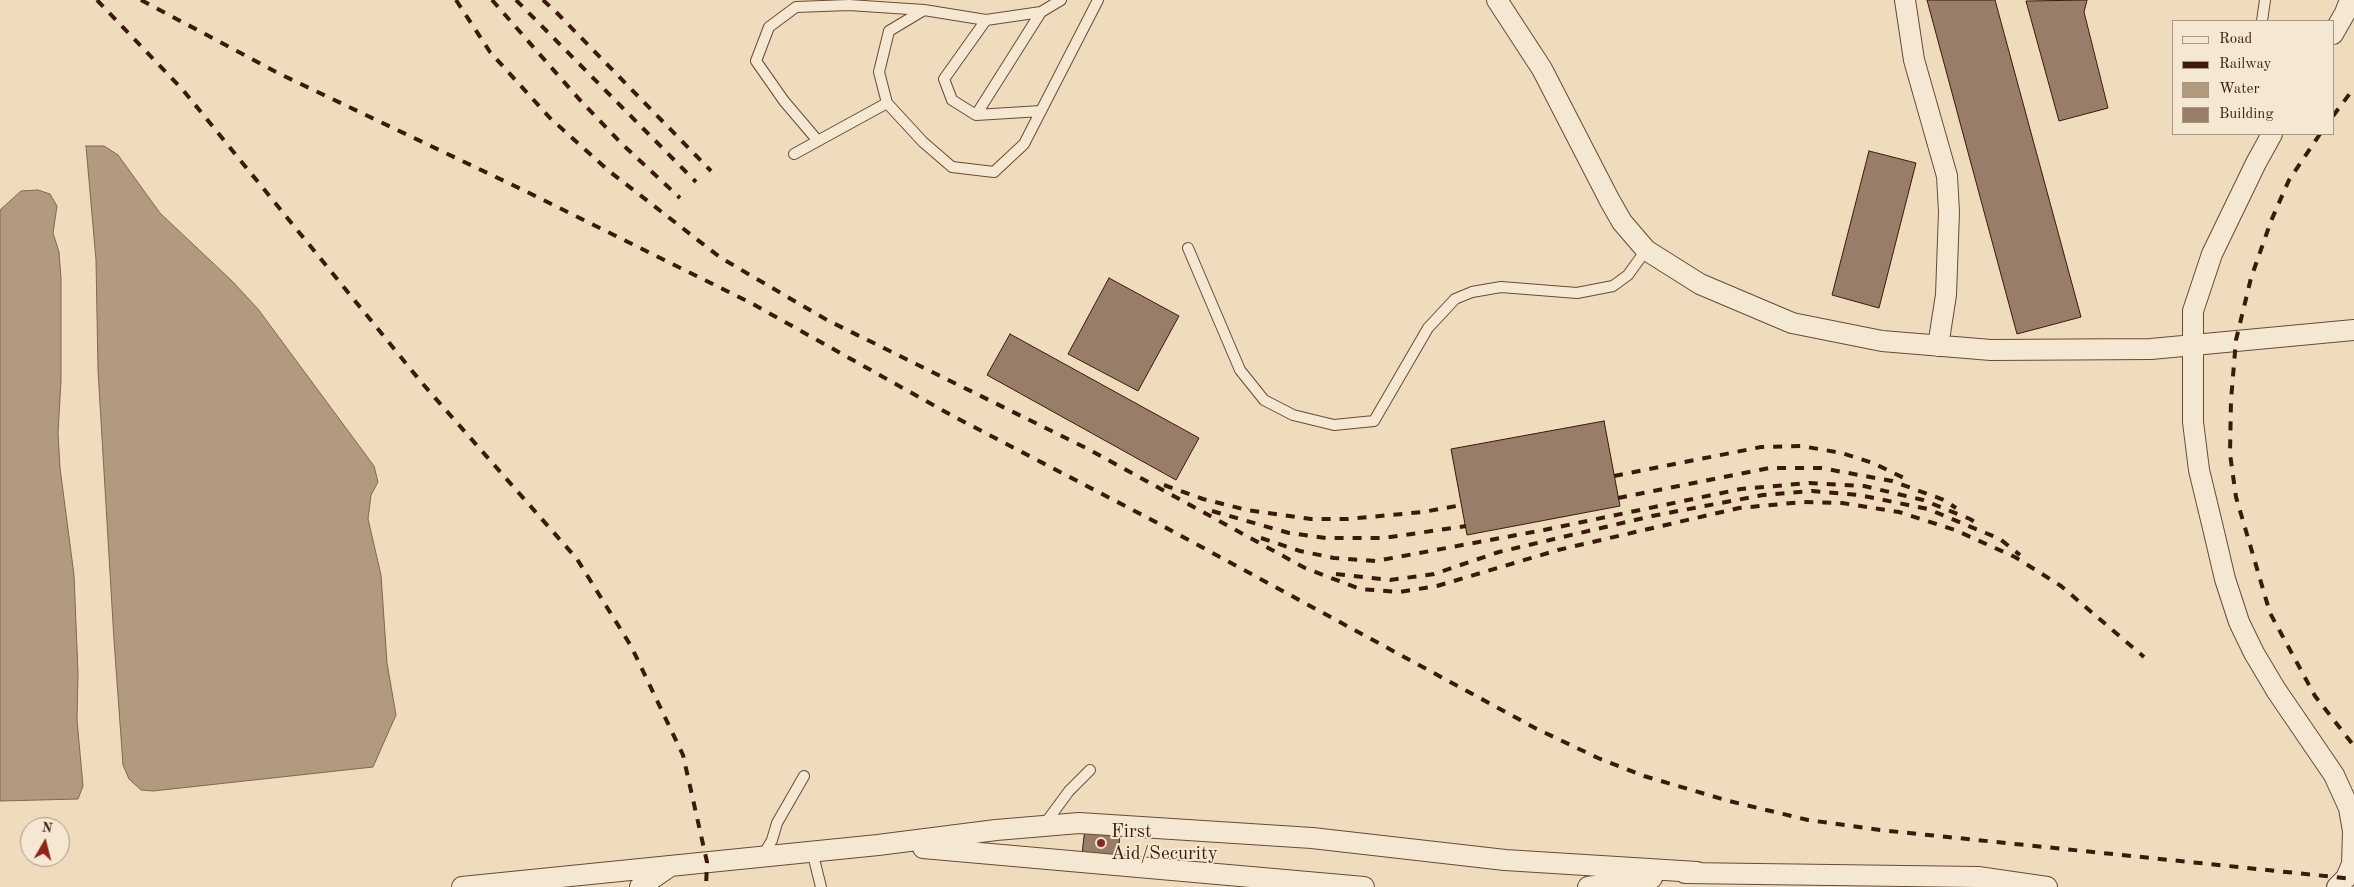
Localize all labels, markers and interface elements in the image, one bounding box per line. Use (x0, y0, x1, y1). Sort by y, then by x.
legend (2172, 20, 2334, 135)
text: Road (2219, 32, 2252, 47)
text: Railway (2219, 57, 2272, 72)
text: Water (2219, 82, 2260, 97)
text: Building (2219, 107, 2274, 122)
north arrow (20, 817, 70, 867)
text: N (41, 820, 53, 836)
place label: First Aid/Security (1111, 821, 1218, 865)
marker: First Aid/Security (1095, 837, 1107, 849)

